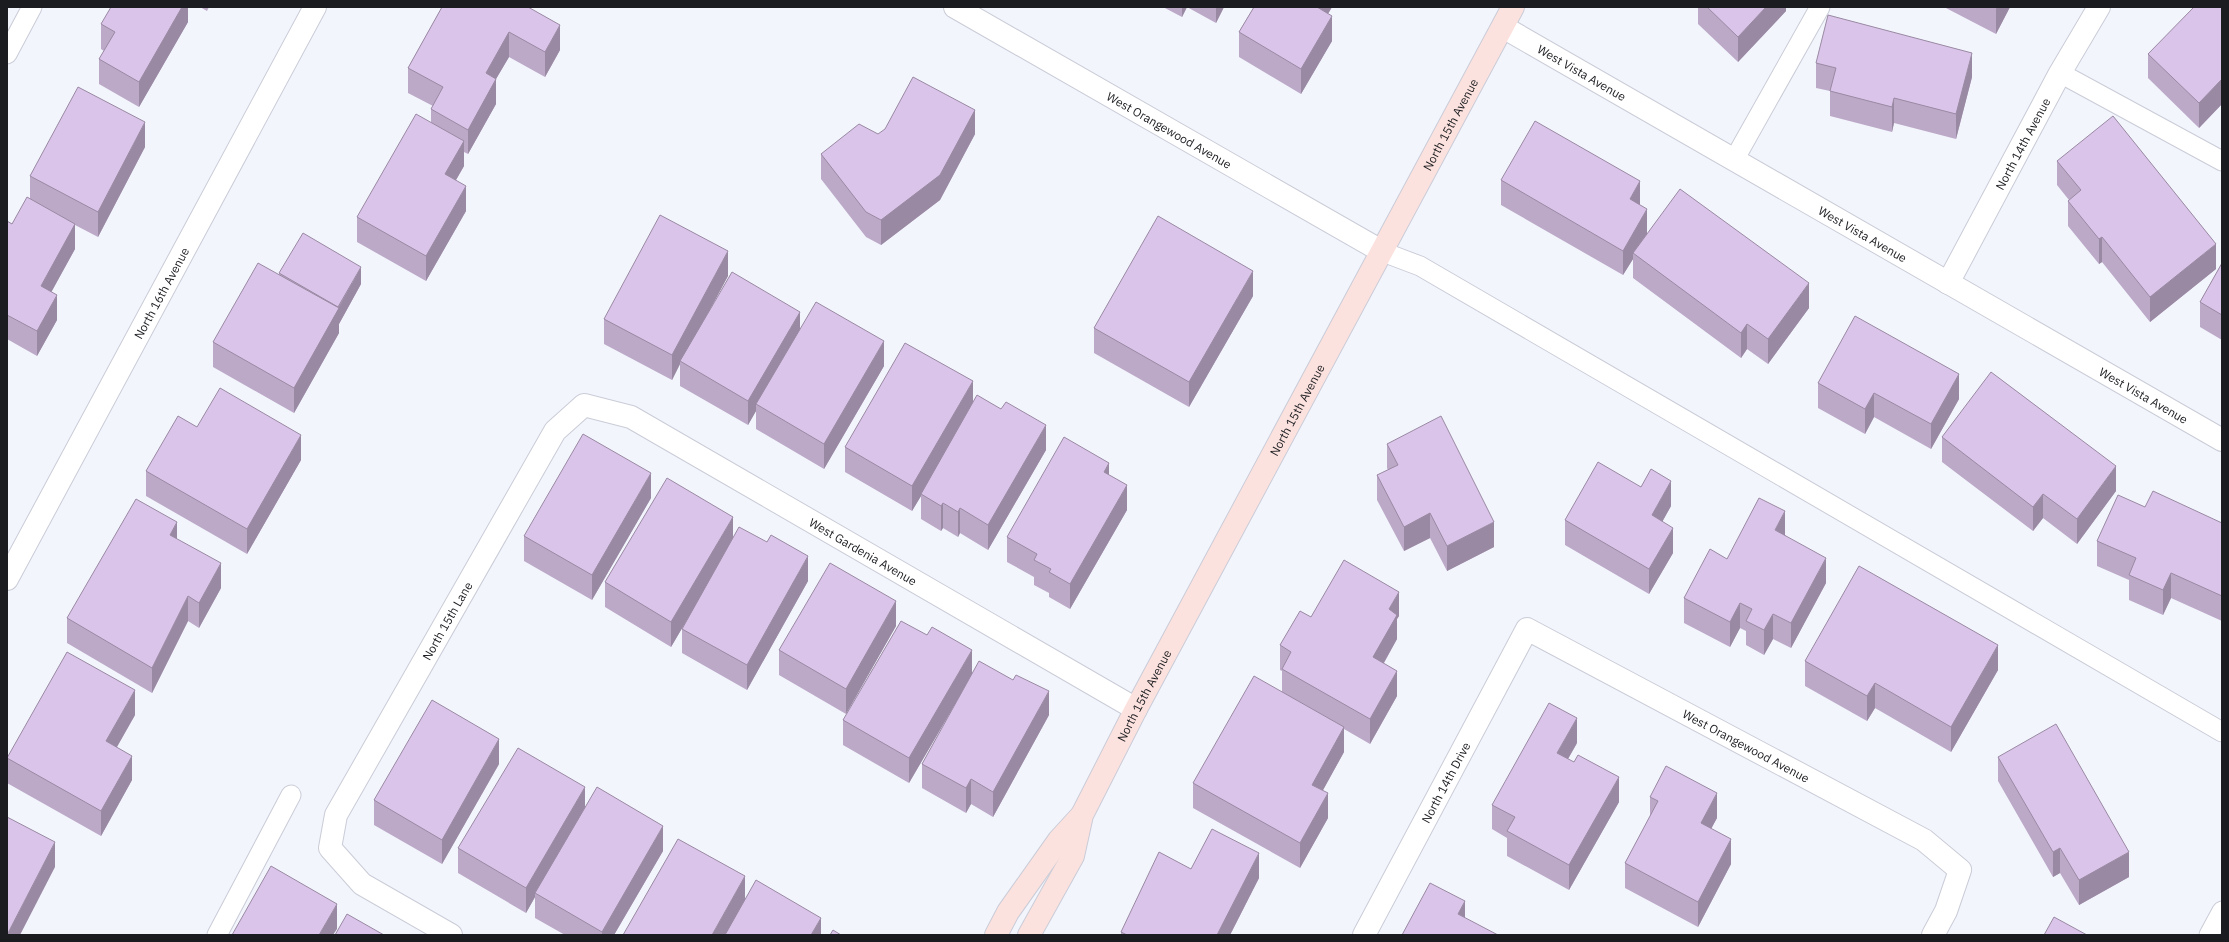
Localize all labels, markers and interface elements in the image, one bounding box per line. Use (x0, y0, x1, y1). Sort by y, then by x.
street label: West Vista Avenue (1535, 41, 1629, 104)
street label: North 15th Avenue (1419, 76, 1481, 173)
street label: West Orangewood Avenue (1104, 88, 1235, 172)
street label: North 14th Avenue (1992, 95, 2053, 192)
street label: West Vista Avenue (1816, 202, 1910, 265)
street label: North 16th Avenue (130, 244, 192, 341)
street label: North 15th Avenue (1266, 361, 1328, 458)
street label: West Vista Avenue (2097, 364, 2191, 427)
street label: West Gardenia Avenue (807, 514, 920, 588)
street label: North 15th Lane (419, 578, 475, 662)
street label: North 15th Avenue (1113, 646, 1174, 744)
street label: West Orangewood Avenue (1680, 706, 1813, 786)
street label: North 14th Drive (1418, 739, 1473, 825)

